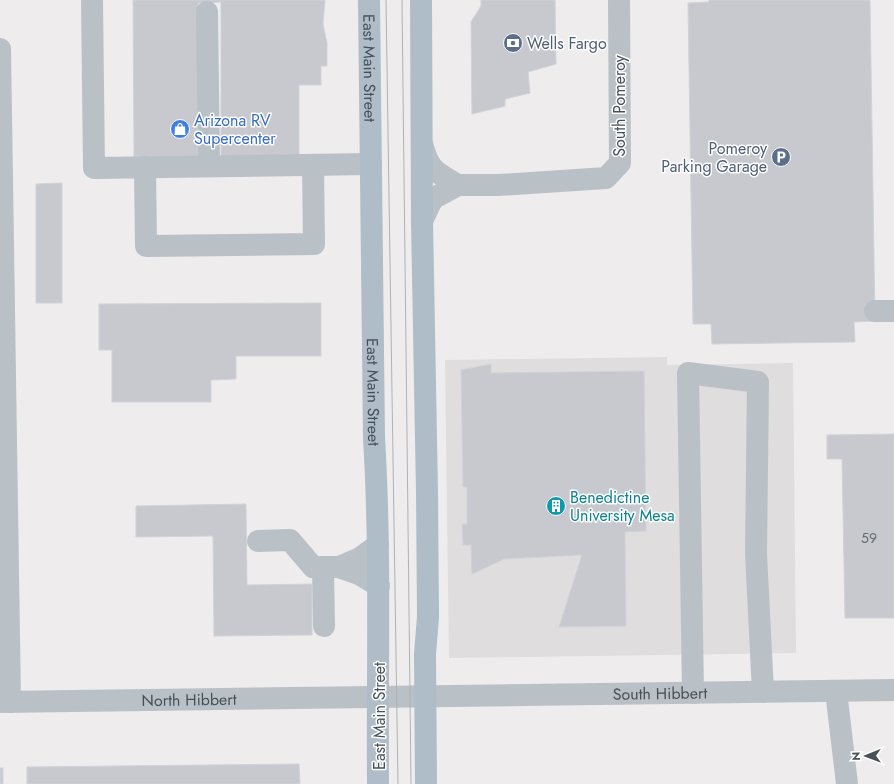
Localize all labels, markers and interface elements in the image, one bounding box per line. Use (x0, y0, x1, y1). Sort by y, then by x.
street label: East Main Street (358, 14, 382, 122)
bank icon: Wells Fargo (502, 32, 524, 54)
place label: Wells Fargo (527, 32, 607, 55)
street label: South Pomeroy (608, 54, 631, 157)
place label: Arizona RV Supercenter (194, 109, 276, 150)
shop icon: Arizona RV Supercenter (169, 118, 191, 140)
place label: Pomeroy Parking Garage (661, 137, 768, 178)
parking icon: Pomeroy Parking Garage (770, 146, 792, 168)
street label: East Main Street (361, 338, 386, 447)
place label: Benedictine University Mesa (570, 486, 675, 527)
building icon: Benedictine University Mesa (545, 495, 567, 517)
house number: 59 (861, 528, 877, 548)
street label: East Main Street (368, 662, 391, 770)
street label: South Hibbert (613, 681, 707, 705)
street label: North Hibbert (141, 687, 237, 712)
north arrow (846, 736, 886, 776)
text: N (848, 752, 864, 761)

